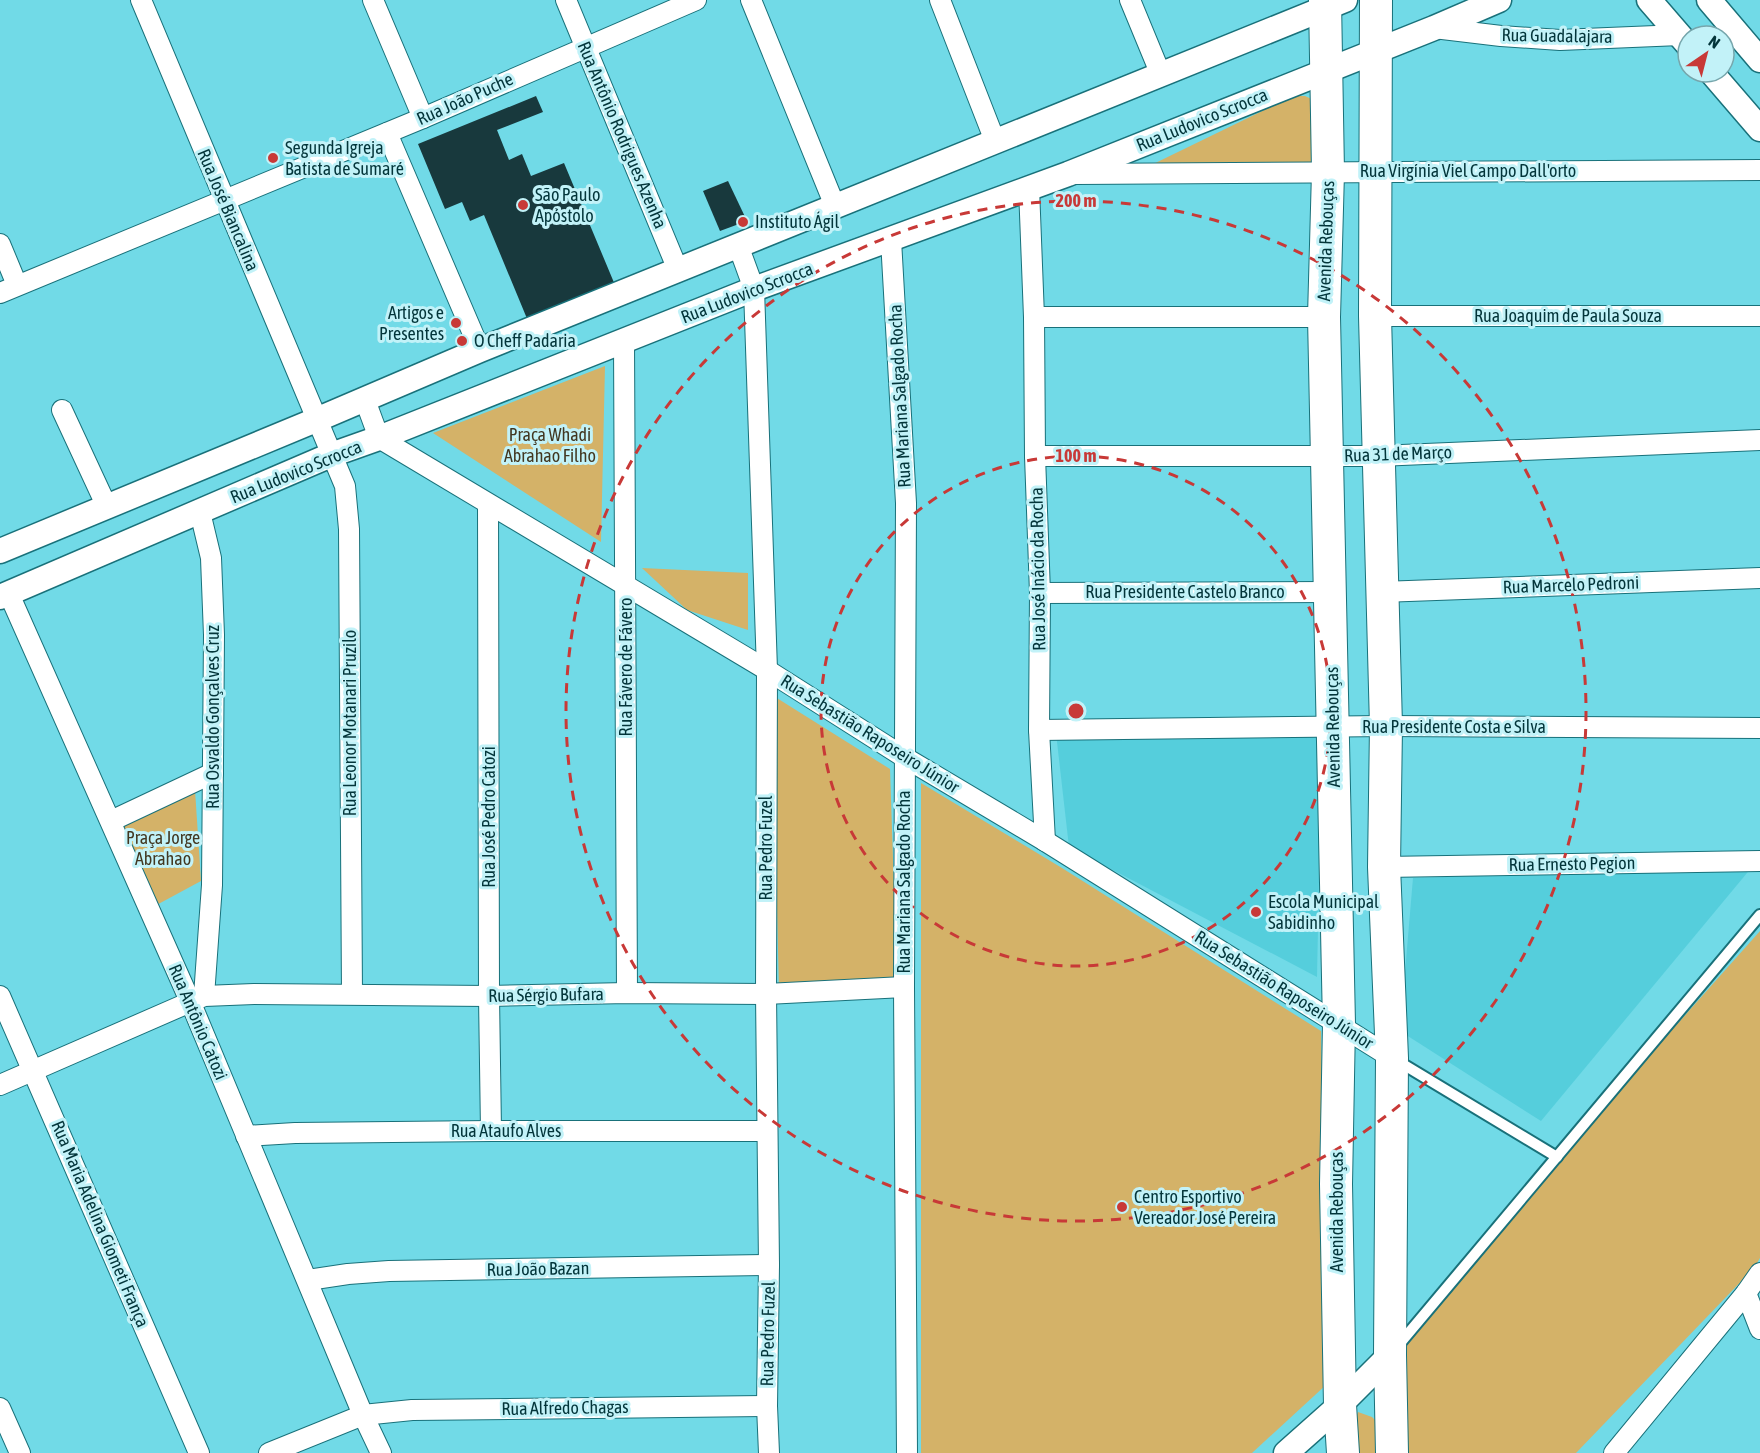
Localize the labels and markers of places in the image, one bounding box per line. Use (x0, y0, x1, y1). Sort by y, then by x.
place label: Segunda Igreja Batista de Sumaré (285, 137, 404, 179)
marker: Segunda Igreja Batista de Sumaré (266, 151, 280, 165)
place label: São Paulo Apóstolo (535, 184, 600, 226)
marker: São Paulo Apóstolo (516, 198, 530, 212)
place label: Instituto Ágil (755, 211, 840, 232)
marker: Instituto Ágil (736, 215, 750, 229)
place label: Artigos e Presentes (379, 302, 444, 344)
marker: Artigos e Presentes (449, 316, 463, 330)
place label: O Cheff Padaria (474, 330, 576, 351)
marker: O Cheff Padaria (455, 334, 469, 348)
centre of rings (1066, 701, 1086, 721)
place label: Escola Municipal Sabidinho (1268, 891, 1379, 933)
marker: Escola Municipal Sabidinho (1249, 905, 1263, 919)
place label: Centro Esportivo Vereador José Pereira (1134, 1186, 1276, 1228)
marker: Centro Esportivo Vereador José Pereira (1115, 1200, 1129, 1214)

